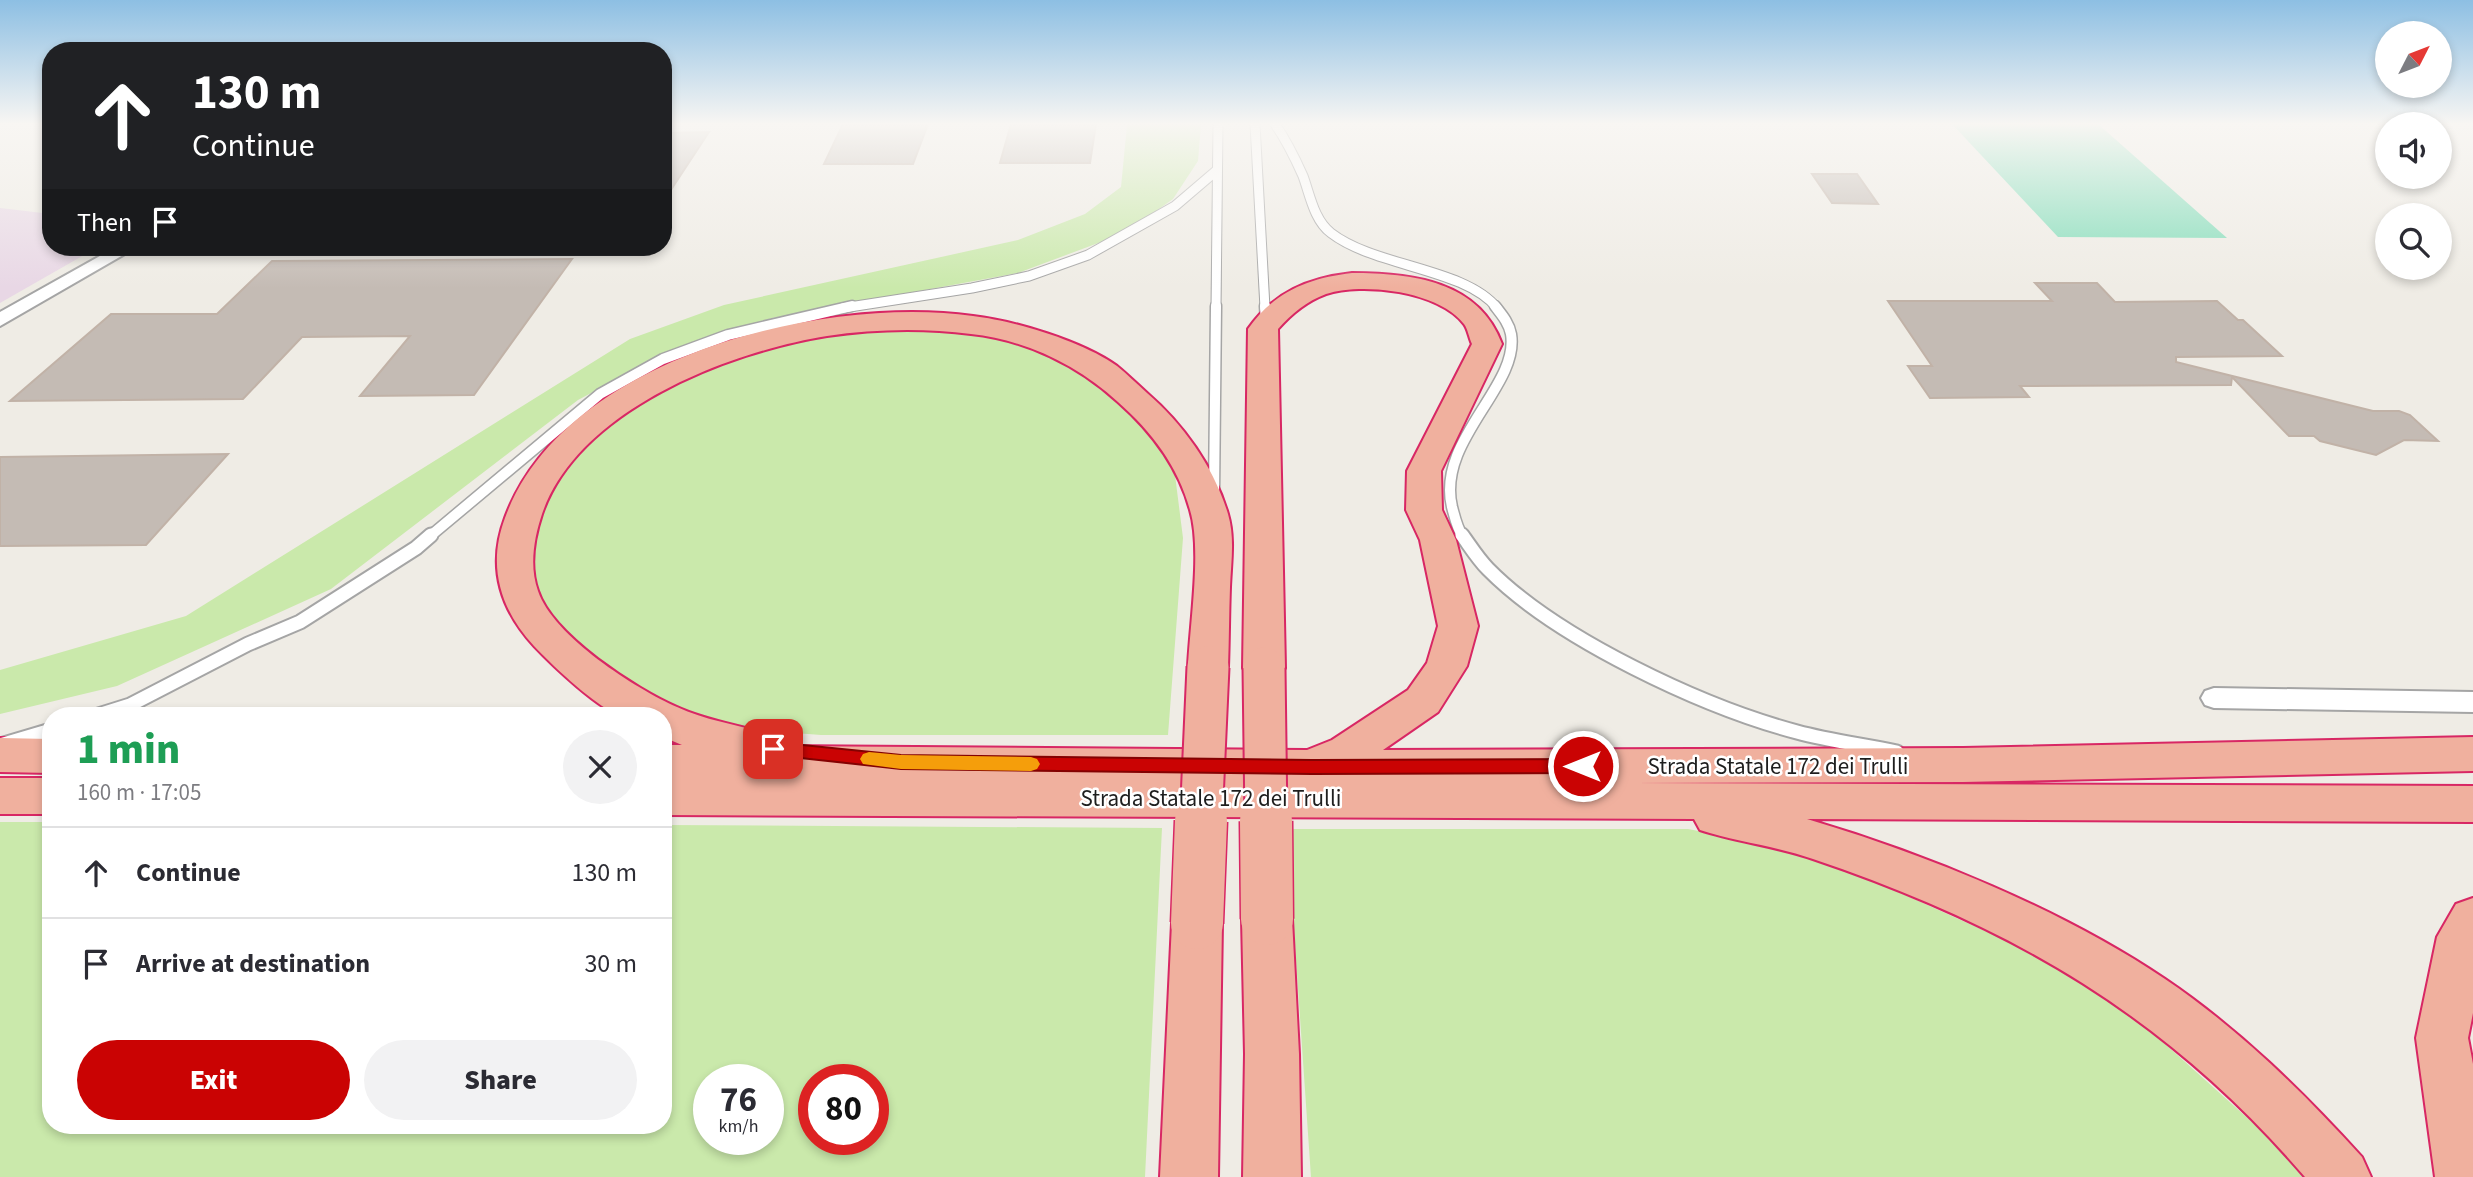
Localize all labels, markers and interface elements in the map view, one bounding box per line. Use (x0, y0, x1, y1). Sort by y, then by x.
north arrow (2375, 21, 2452, 98)
map controls (2375, 21, 2452, 280)
text: 130 m (192, 58, 321, 128)
icon: ahead (77, 70, 168, 161)
button: sound (2375, 112, 2452, 189)
text: Continue (192, 123, 315, 169)
icon: arrive (146, 203, 184, 241)
button: search (2375, 203, 2452, 280)
text: Then (77, 204, 132, 241)
pin (743, 719, 803, 779)
text: 1 min (77, 720, 180, 780)
position arrow (1546, 729, 1620, 803)
button: close (563, 730, 637, 804)
icon: arrive (754, 730, 792, 768)
street label: Strada Statale 172 dei Trulli (1647, 750, 1909, 783)
text: 160 m · 17:05 (77, 776, 201, 809)
street label: Strada Statale 172 dei Trulli (1080, 782, 1342, 815)
icon: ahead (77, 854, 115, 892)
text: Continue (136, 854, 241, 891)
text: 130 m (571, 854, 637, 891)
icon: arrive (77, 945, 115, 983)
text: Arrive at destination (136, 945, 370, 982)
text: 30 m (584, 945, 637, 982)
button: Exit (77, 1040, 350, 1120)
button: Share (364, 1040, 637, 1120)
speed limit sign: 80 (798, 1064, 889, 1155)
text: 76 (720, 1075, 757, 1125)
text: km/h (719, 1114, 758, 1139)

